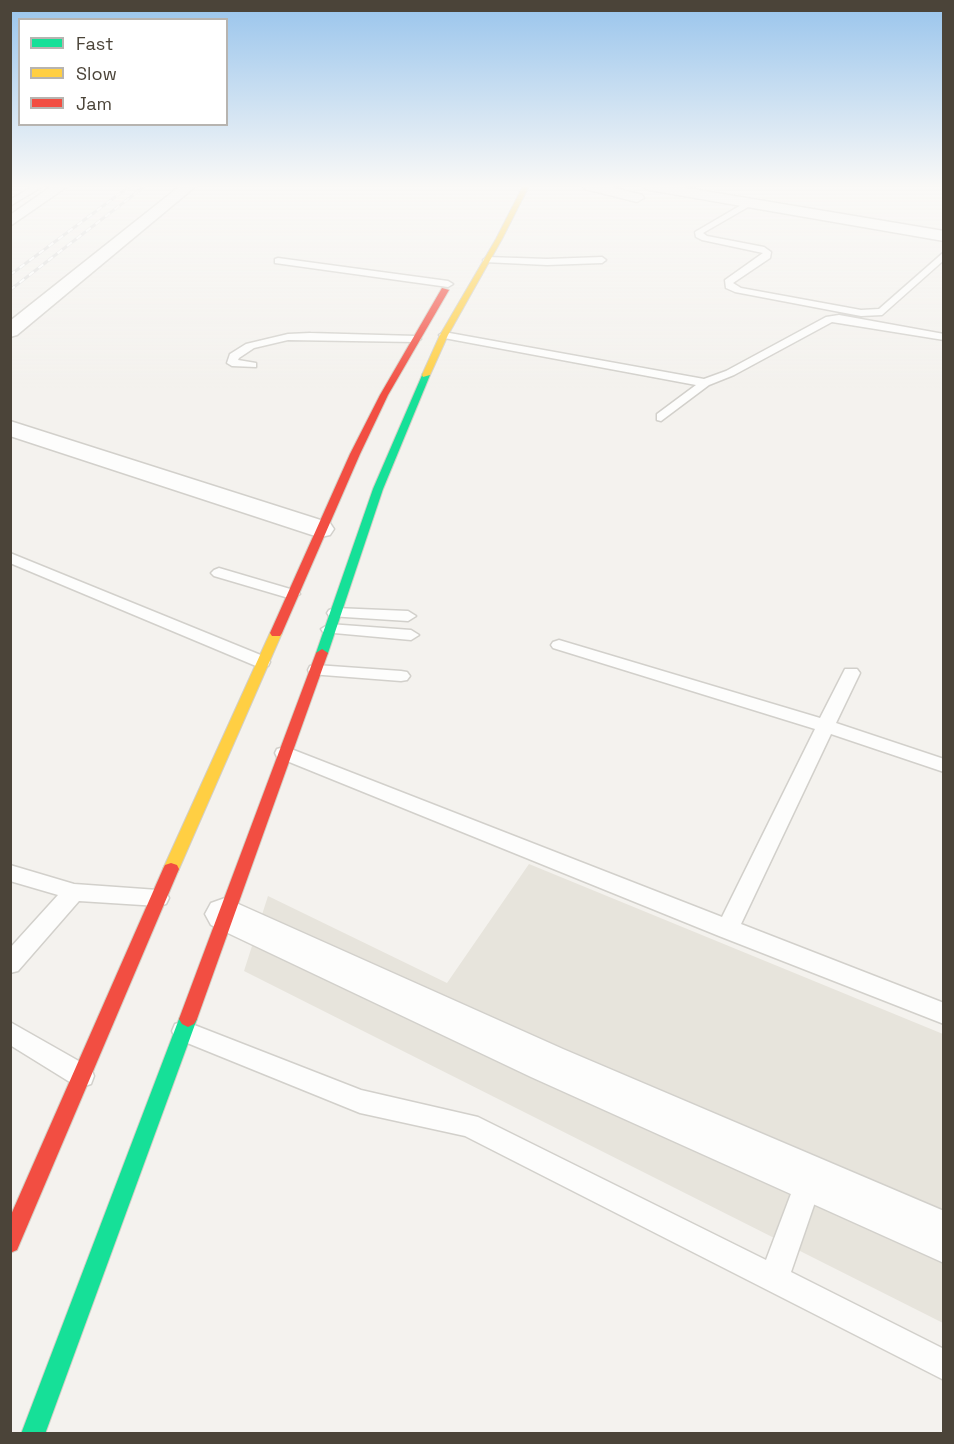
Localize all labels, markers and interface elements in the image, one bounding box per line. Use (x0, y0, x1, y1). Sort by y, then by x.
legend (18, 18, 228, 126)
text: Fast (76, 32, 113, 55)
text: Slow (76, 62, 117, 85)
text: Jam (76, 92, 112, 115)

